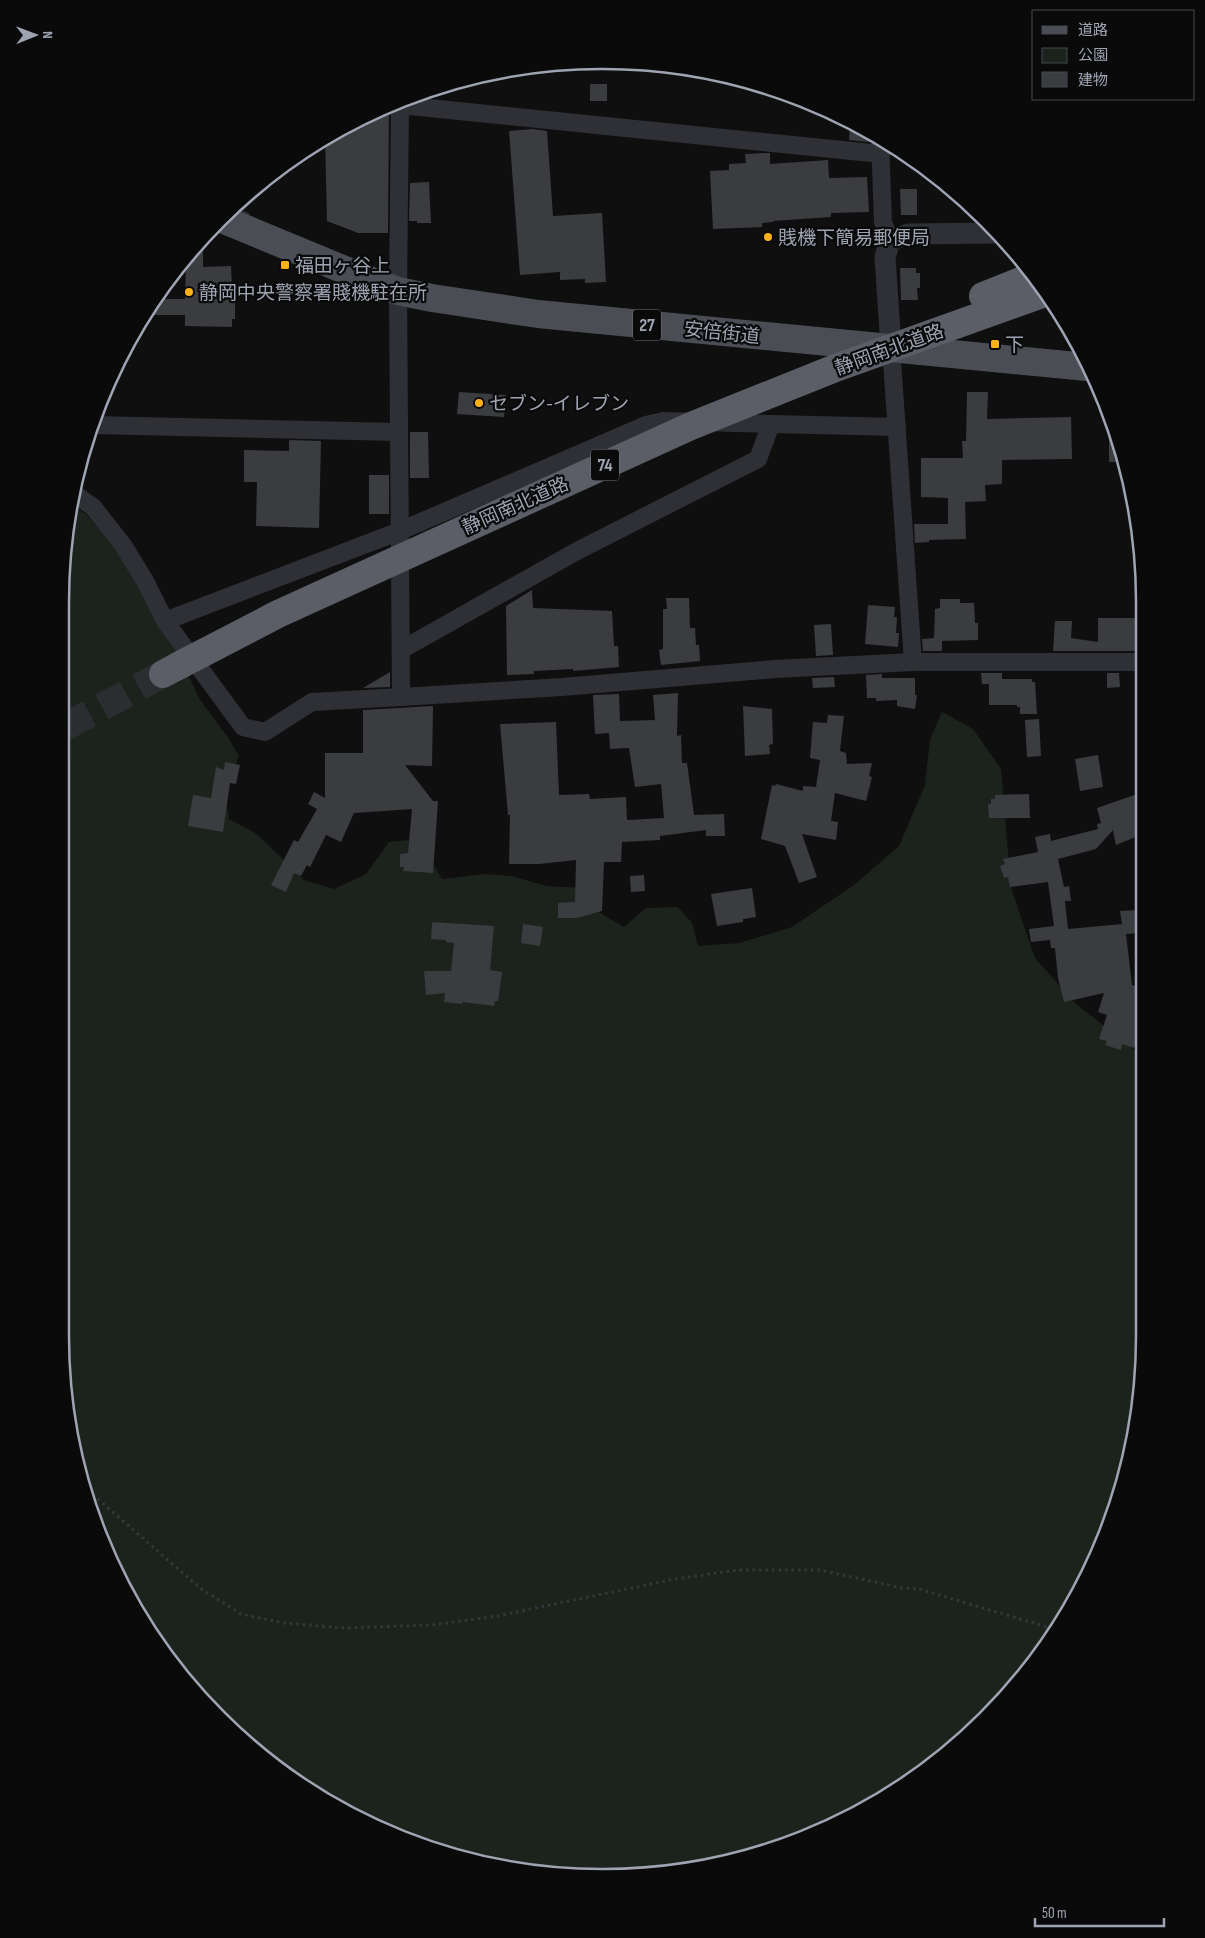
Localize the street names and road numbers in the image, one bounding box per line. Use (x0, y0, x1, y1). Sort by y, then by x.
road number: 27 (633, 310, 661, 340)
street label: 安倍街道 (683, 318, 761, 349)
street label: 静岡南北道路 (832, 320, 947, 381)
road number: 74 (591, 450, 619, 480)
street label: 静岡南北道路 (459, 473, 572, 540)

